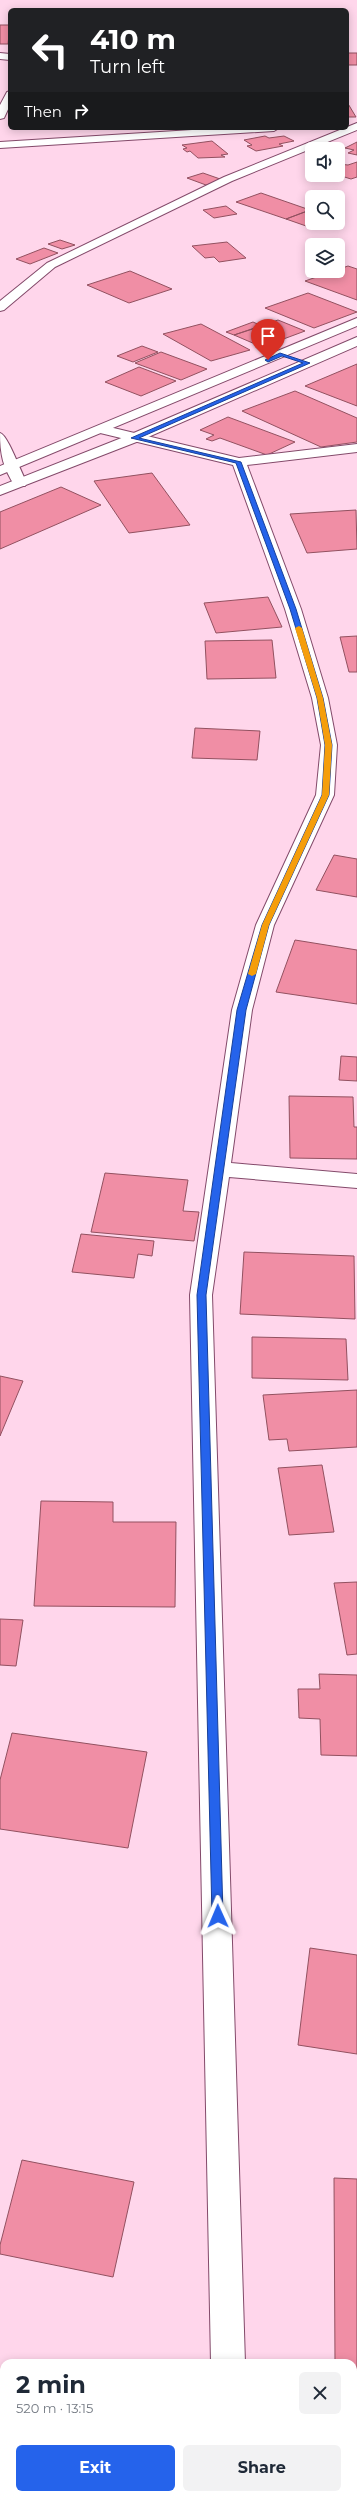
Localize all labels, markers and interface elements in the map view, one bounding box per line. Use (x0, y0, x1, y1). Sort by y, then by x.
text: 410 m (90, 22, 176, 56)
icon: left (24, 24, 76, 76)
text: Turn left (90, 56, 165, 78)
icon: right (70, 100, 92, 122)
text: Then (24, 102, 62, 121)
map controls (305, 142, 345, 278)
button: sound (305, 142, 345, 182)
button: search (305, 190, 345, 230)
button: layers (305, 238, 345, 278)
pin (251, 319, 285, 360)
icon: arrive (257, 325, 279, 347)
position arrow (197, 1895, 239, 1937)
text: 2 min (16, 2370, 86, 2399)
button: close (299, 2372, 341, 2414)
text: 520 m · 13:15 (16, 2400, 93, 2416)
button: Exit (16, 2445, 175, 2491)
button: Share (183, 2445, 341, 2491)

